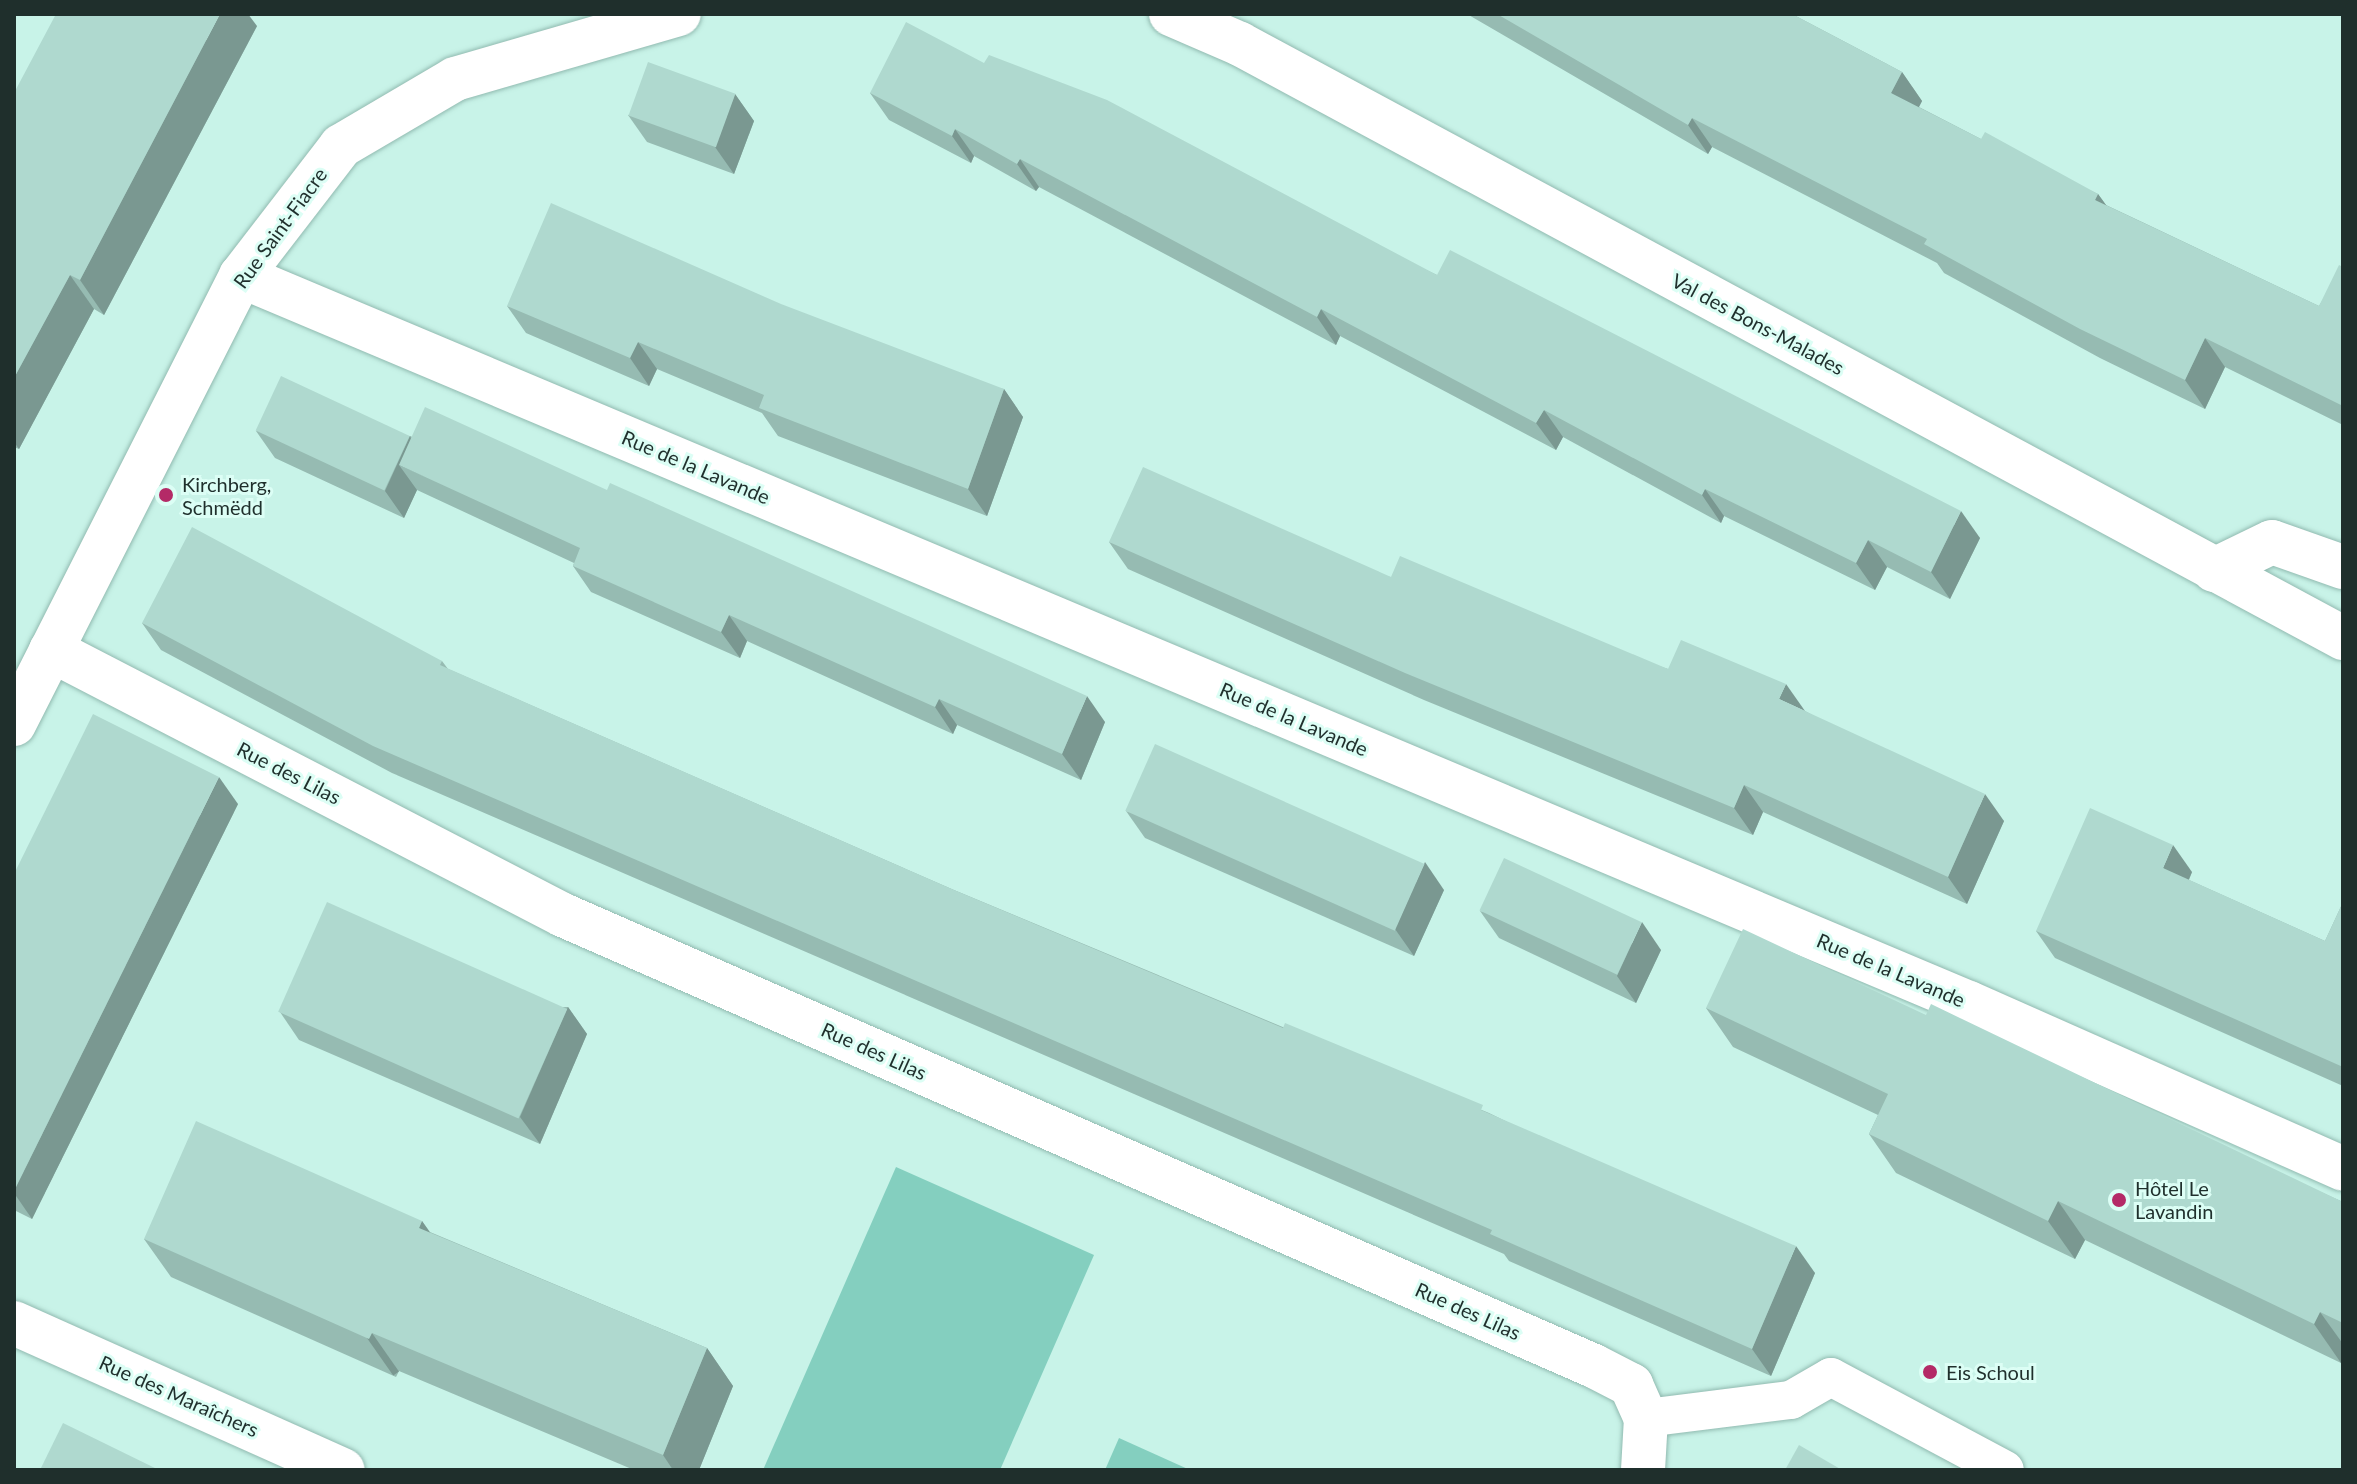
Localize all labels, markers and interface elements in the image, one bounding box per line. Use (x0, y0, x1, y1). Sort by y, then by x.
street label: Rue Saint-Fiacre (228, 163, 332, 293)
street label: Val des Bons-Malades (1668, 268, 1848, 380)
street label: Rue de la Lavande (618, 425, 774, 509)
place label: Kirchberg, Schmëdd (182, 472, 271, 519)
marker: Kirchberg, Schmëdd (157, 486, 175, 504)
street label: Rue de la Lavande (1216, 677, 1372, 761)
street label: Rue des Lilas (233, 737, 345, 809)
street label: Rue de la Lavande (1813, 928, 1969, 1012)
street label: Rue des Lilas (818, 1017, 930, 1085)
place label: Hôtel Le Lavandin (2135, 1176, 2213, 1223)
marker: Hôtel Le Lavandin (2110, 1191, 2128, 1209)
street label: Rue des Lilas (1412, 1277, 1524, 1345)
street label: Rue des Maraîchers (96, 1350, 262, 1442)
place label: Eis Schoul (1946, 1360, 2035, 1384)
marker: Eis Schoul (1921, 1363, 1939, 1381)

